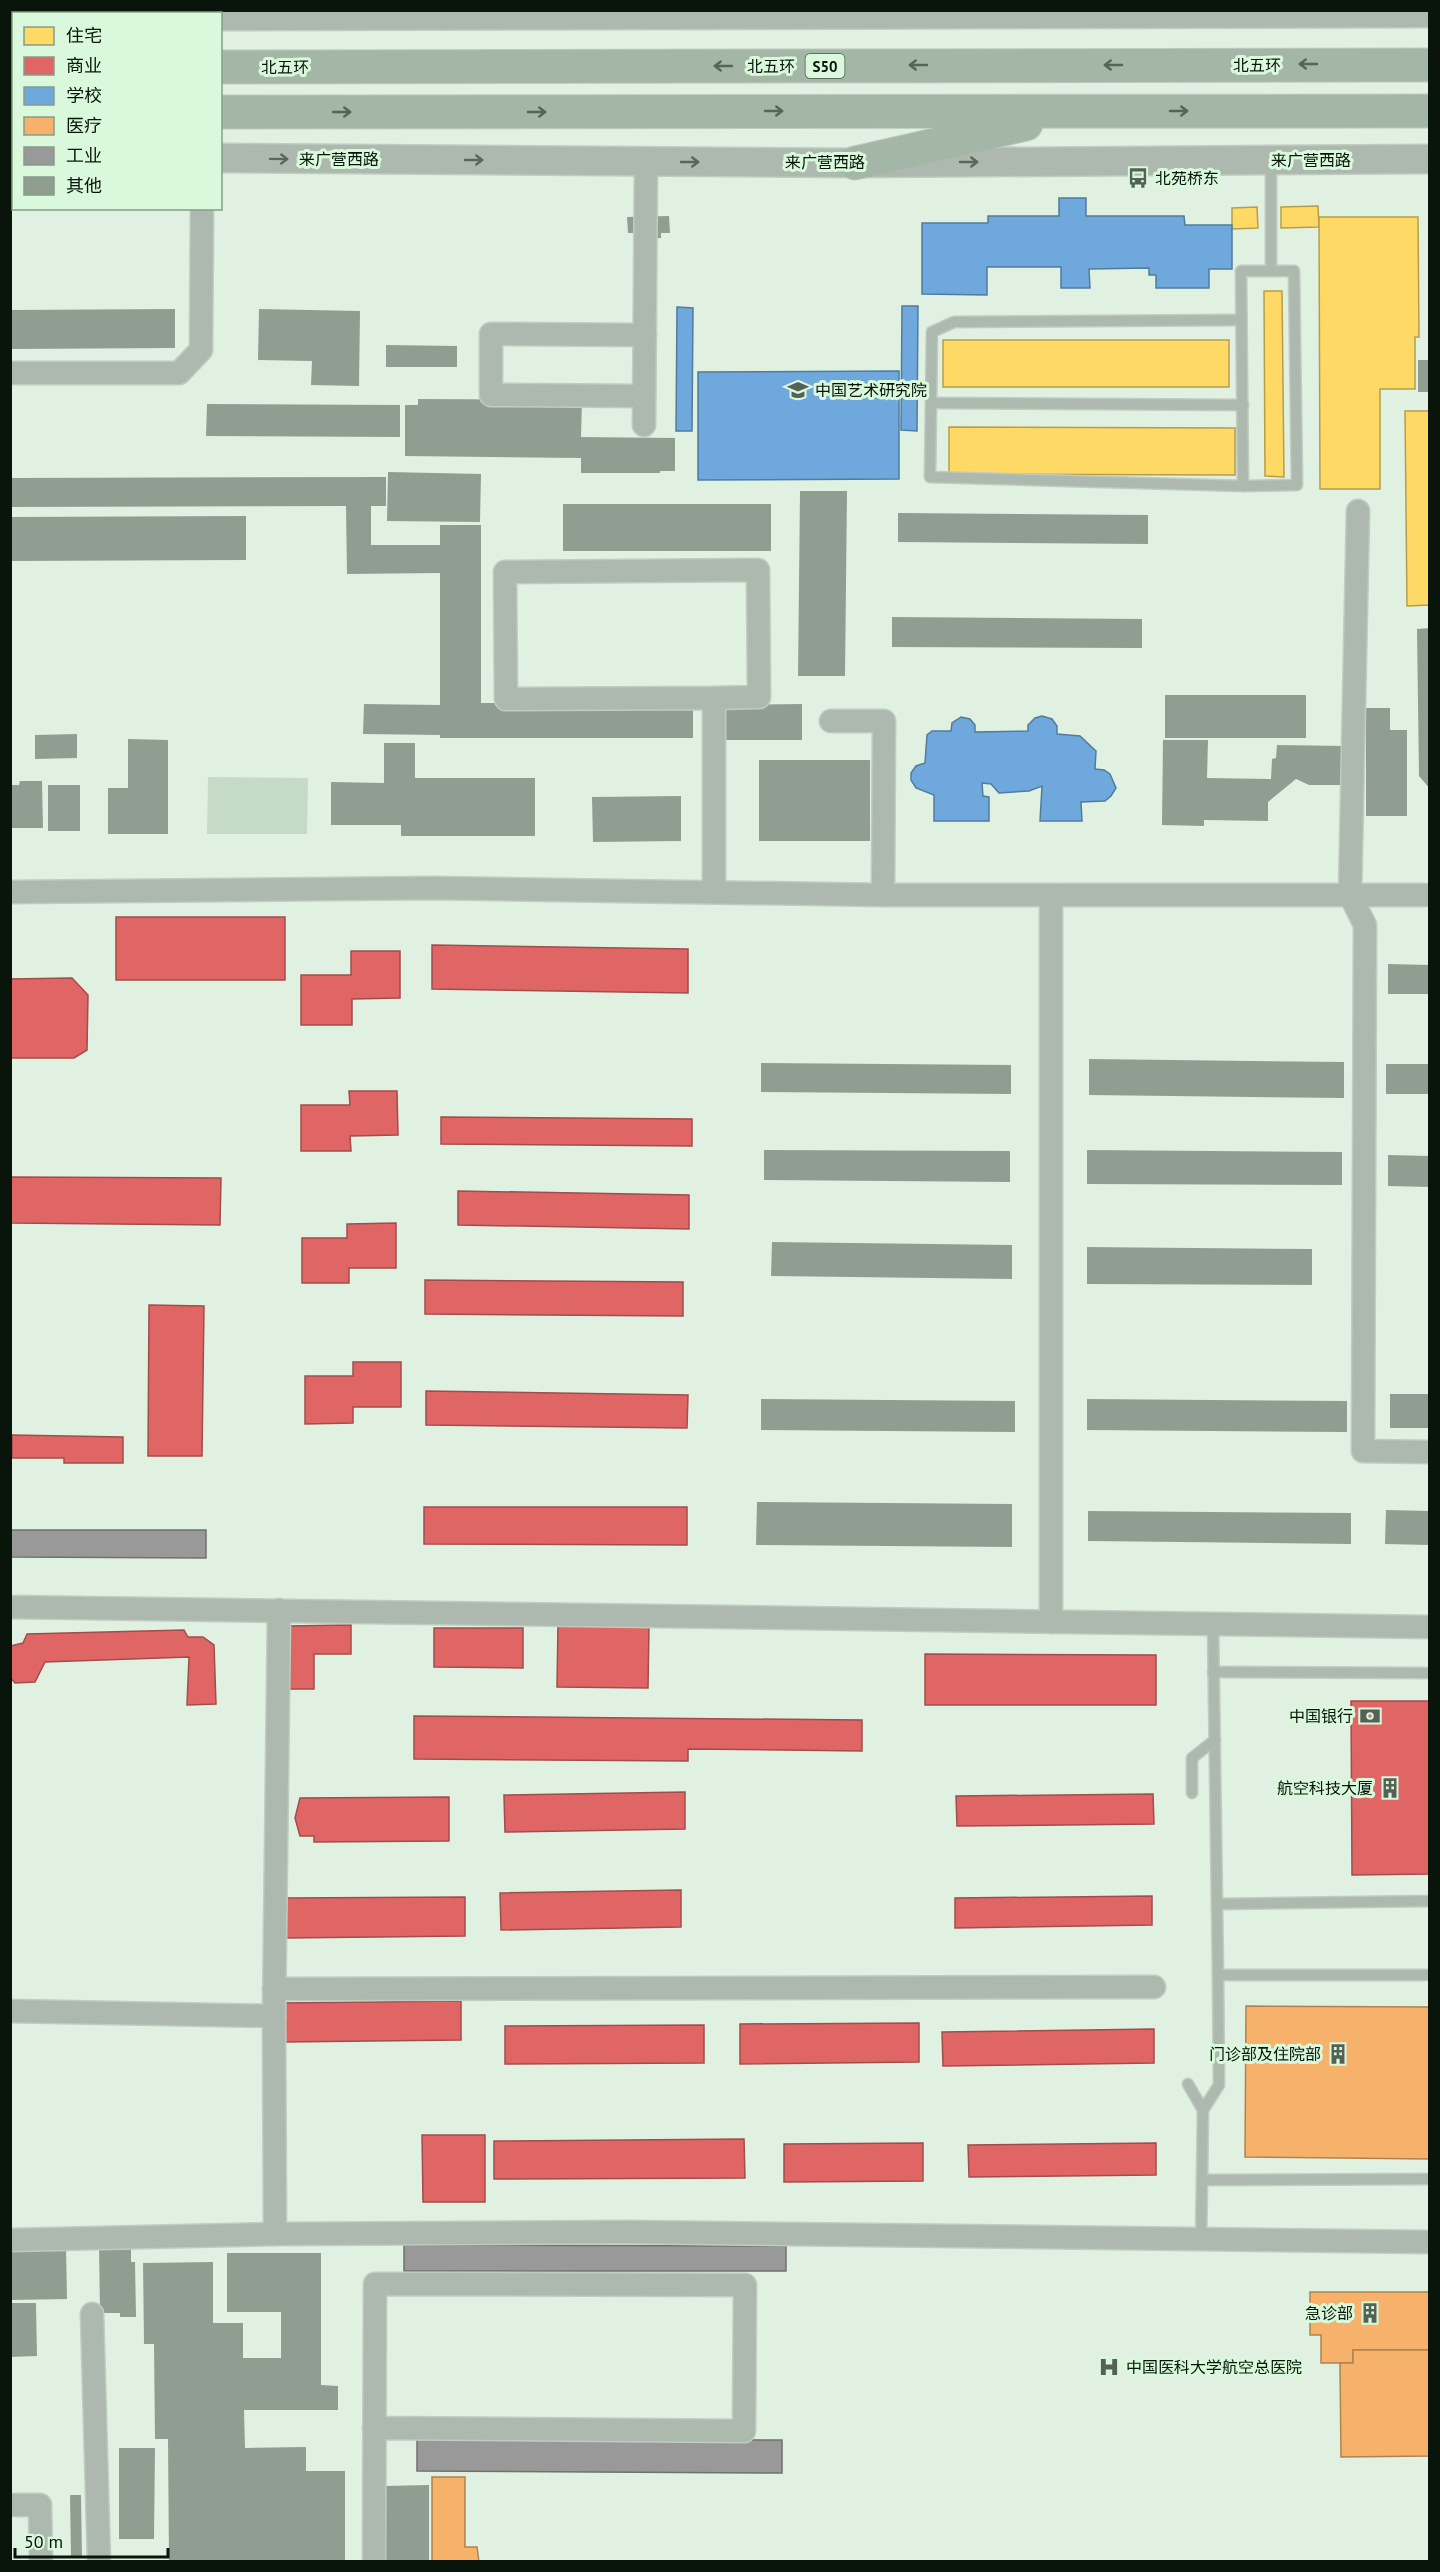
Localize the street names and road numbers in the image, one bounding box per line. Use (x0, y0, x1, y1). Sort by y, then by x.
road number: S50 (806, 54, 844, 78)
street label: 北五环 (1233, 55, 1281, 75)
street label: 北五环 (747, 56, 795, 76)
street label: 北五环 (261, 57, 309, 77)
street label: 来广营西路 (299, 149, 379, 169)
street label: 来广营西路 (1271, 150, 1351, 170)
street label: 来广营西路 (785, 152, 865, 172)

